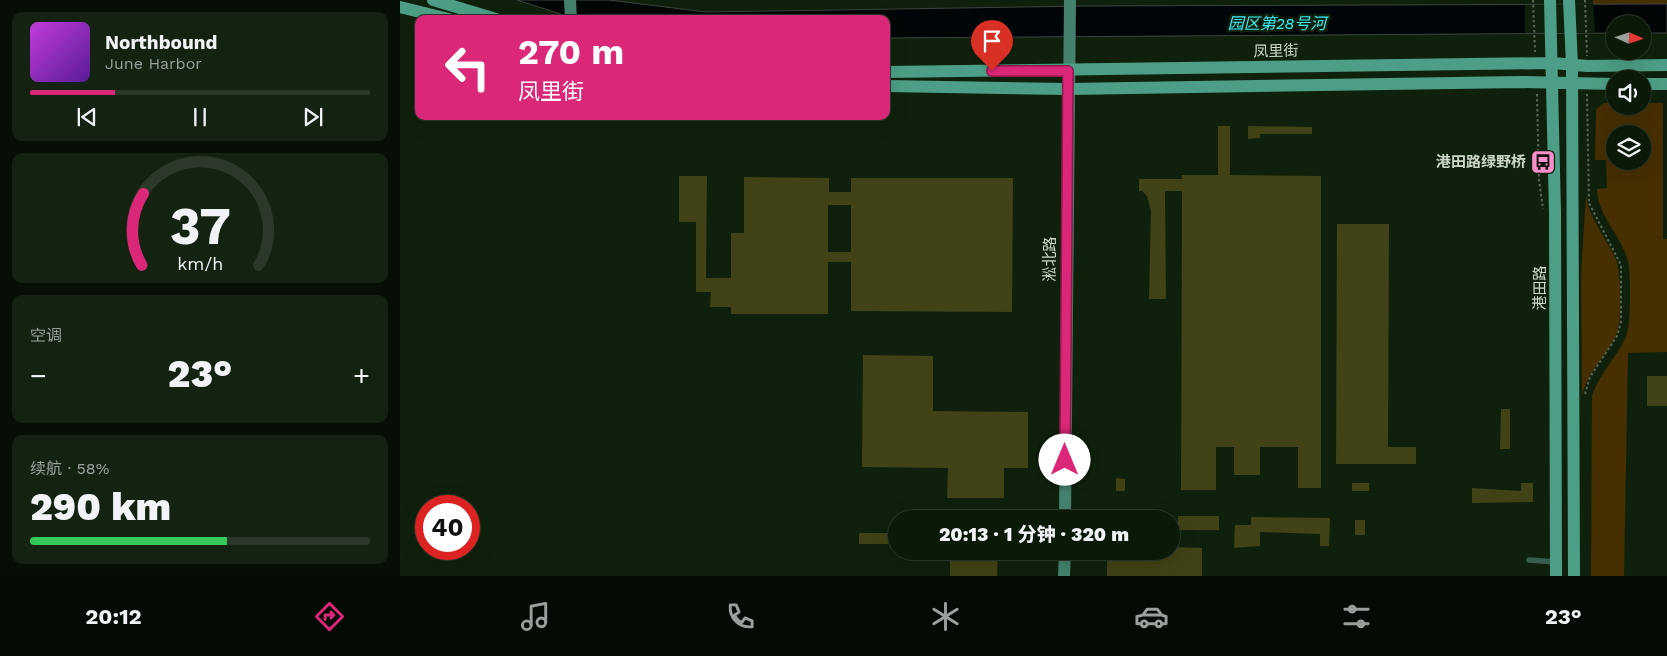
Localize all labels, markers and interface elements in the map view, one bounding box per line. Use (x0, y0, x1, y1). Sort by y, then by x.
water label: 园区第28号河 (1228, 14, 1329, 33)
north arrow (1606, 15, 1651, 60)
map controls (1606, 15, 1651, 170)
pin (971, 20, 1013, 71)
icon: arrive (978, 27, 1006, 55)
text: Northbound (105, 31, 217, 54)
text: 270 m (518, 31, 624, 73)
icon: left (435, 35, 500, 100)
street label: 凤里街 (1253, 42, 1299, 60)
text: June Harbor (105, 54, 202, 73)
button: sound (1606, 70, 1651, 115)
text: 凤里街 (518, 79, 584, 104)
icon: previous (73, 103, 101, 131)
icon: pause (186, 103, 214, 131)
icon: next (299, 103, 327, 131)
button: layers (1606, 125, 1651, 170)
bus stop icon: 港田路绿野桥 (1530, 149, 1556, 175)
place label: 港田路绿野桥 (1436, 153, 1526, 171)
text: 37 (170, 196, 231, 257)
street label: 淞北路 (1041, 236, 1059, 282)
text: km/h (177, 253, 223, 274)
street label: 港田路 (1531, 265, 1549, 311)
text: 空调 (30, 326, 62, 345)
text: 23° (168, 352, 232, 396)
text: − (30, 359, 47, 392)
text: + (353, 359, 370, 392)
position arrow (1038, 433, 1090, 485)
text: 续航 · 58% (30, 459, 109, 478)
text: 290 km (30, 485, 171, 529)
speed limit sign: 40 (415, 495, 480, 560)
text: 20:13 · 1 分钟 · 320 m (939, 523, 1129, 546)
icon: directions (312, 599, 347, 634)
icon: music (518, 599, 553, 634)
icon: phone (723, 599, 758, 634)
icon: climate (928, 599, 963, 634)
icon: car (1134, 599, 1169, 634)
icon: filters (1339, 599, 1374, 634)
text: 20:12 (85, 604, 142, 629)
text: 23° (1545, 604, 1582, 629)

